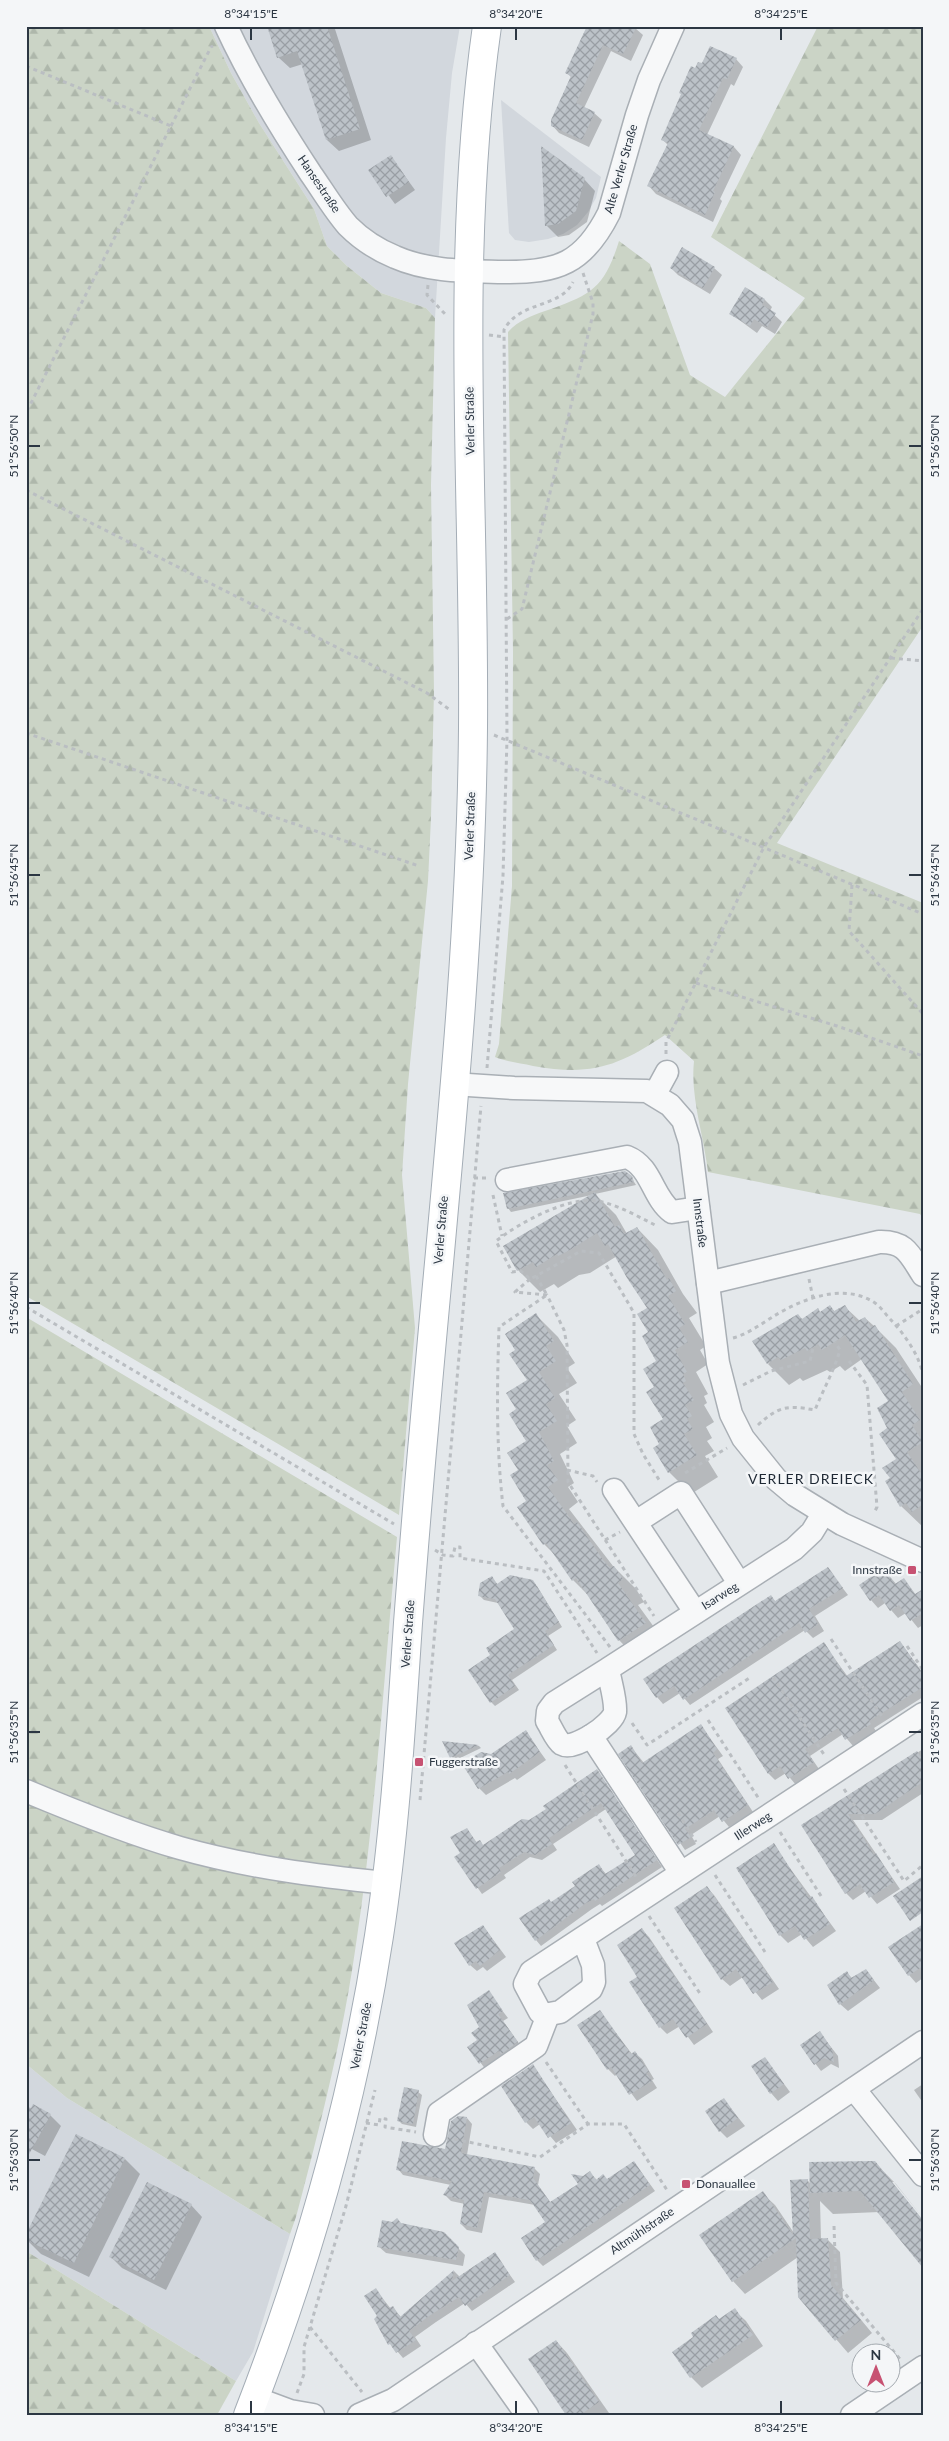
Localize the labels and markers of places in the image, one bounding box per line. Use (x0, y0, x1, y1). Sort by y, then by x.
place label: Innstraße (852, 1562, 902, 1577)
marker: Innstraße (906, 1564, 918, 1576)
place label: Fuggerstraße (429, 1754, 498, 1769)
marker: Fuggerstraße (413, 1756, 425, 1768)
place label: Donauallee (696, 2176, 756, 2191)
marker: Donauallee (680, 2178, 692, 2190)

